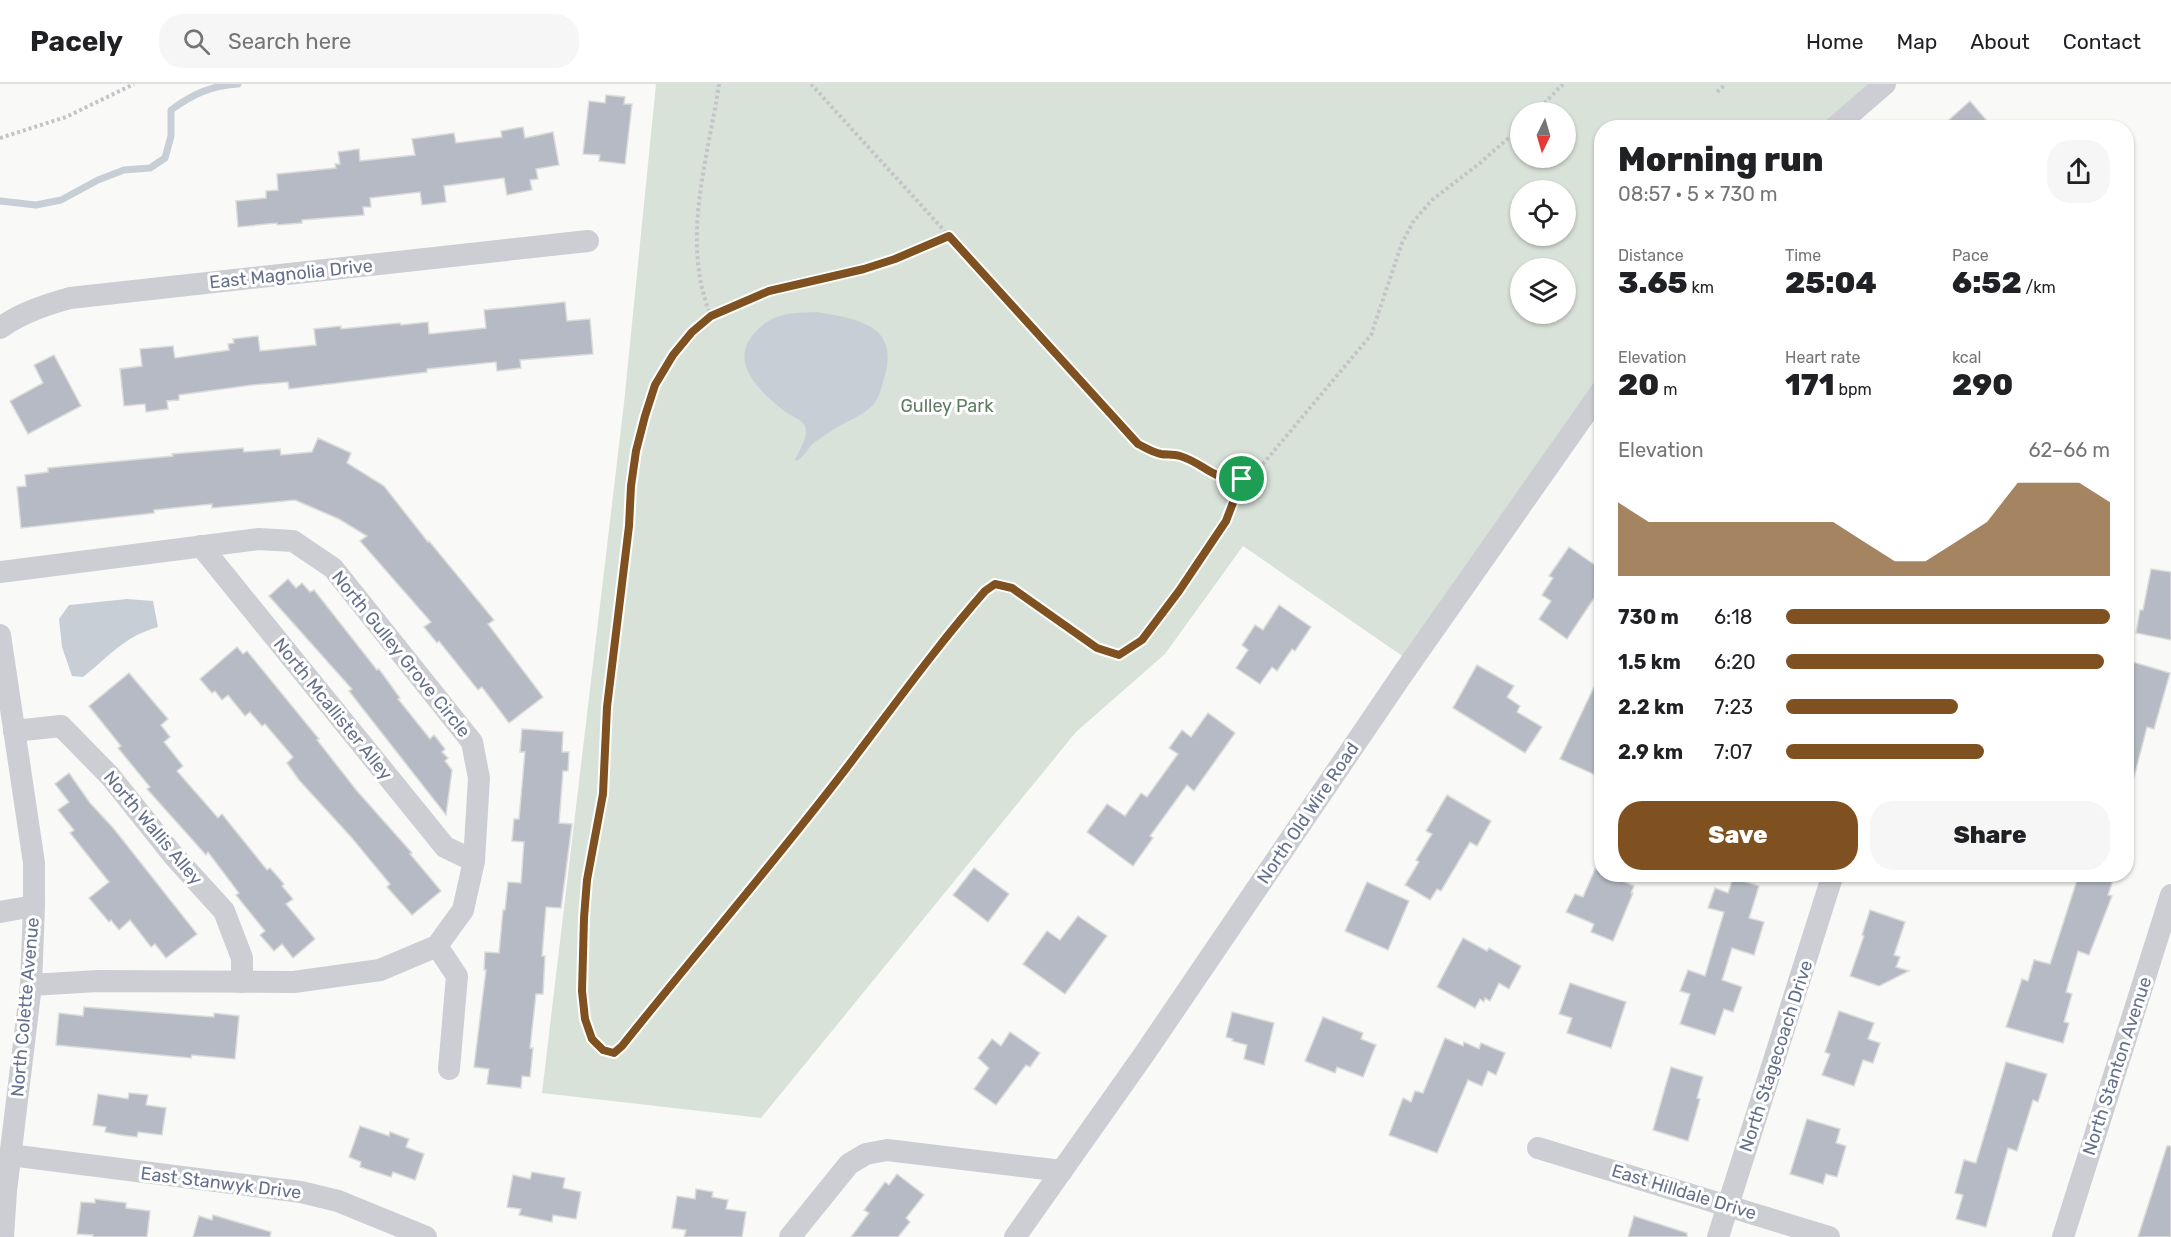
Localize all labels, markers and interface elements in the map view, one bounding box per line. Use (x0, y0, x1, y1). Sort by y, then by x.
search box (159, 14, 579, 68)
text: Pacely (30, 25, 123, 58)
icon: search (180, 25, 213, 58)
text: Search here (228, 28, 351, 55)
text: Home (1806, 29, 1863, 54)
text: Map (1896, 29, 1937, 54)
text: About (1970, 29, 2030, 54)
text: Contact (2063, 29, 2141, 54)
north arrow (1510, 102, 1576, 168)
map controls (1510, 102, 1576, 324)
text: Morning run (1618, 140, 1823, 179)
button: share (2047, 140, 2110, 203)
button: locate (1510, 180, 1576, 246)
text: 08:57 · 5 × 730 m (1618, 182, 1778, 206)
text: Distance (1618, 246, 1684, 265)
text: Time (1785, 246, 1821, 265)
text: Pace (1952, 246, 1989, 265)
street label: East Magnolia Drive (208, 254, 374, 294)
button: layers (1510, 258, 1576, 324)
text: 3.65 (1618, 265, 1688, 301)
text: 25:04 (1785, 265, 1877, 301)
text: 6:52 (1952, 265, 2022, 301)
text: km (1688, 278, 1714, 297)
text: /km (2022, 278, 2056, 297)
text: Elevation (1618, 348, 1687, 367)
text: Heart rate (1785, 348, 1860, 367)
text: kcal (1952, 348, 1981, 367)
text: 20 (1618, 367, 1659, 403)
text: 171 (1785, 367, 1835, 403)
text: 290 (1952, 367, 2013, 403)
text: m (1659, 380, 1677, 399)
text: bpm (1835, 380, 1872, 399)
park label: Gulley Park (901, 395, 994, 417)
text: Elevation (1618, 438, 1704, 462)
text: 62–66 m (2028, 438, 2110, 462)
pin (1216, 453, 1267, 504)
icon: arrive (1225, 462, 1258, 495)
street label: North Gulley Grove Circle (327, 566, 475, 742)
text: 730 m (1618, 605, 1679, 629)
text: 6:18 (1714, 605, 1752, 629)
street label: North Mcallister Alley (269, 634, 397, 785)
text: 1.5 km (1618, 650, 1681, 674)
text: 6:20 (1714, 650, 1756, 674)
text: 2.2 km (1618, 695, 1684, 719)
text: 7:23 (1714, 695, 1753, 719)
street label: North Old Wire Road (1252, 738, 1364, 888)
text: 2.9 km (1618, 740, 1683, 764)
text: 7:07 (1714, 740, 1752, 764)
street label: North Wallis Alley (99, 766, 207, 890)
button: Save (1618, 801, 1858, 870)
button: Share (1870, 801, 2110, 870)
street label: North Colette Avenue (6, 916, 44, 1098)
street label: North Stagecoach Drive (1735, 958, 1817, 1154)
street label: North Stanton Avenue (2078, 974, 2156, 1158)
street label: East Hilldale Drive (1609, 1160, 1759, 1224)
street label: East Stanwyk Drive (139, 1162, 303, 1204)

